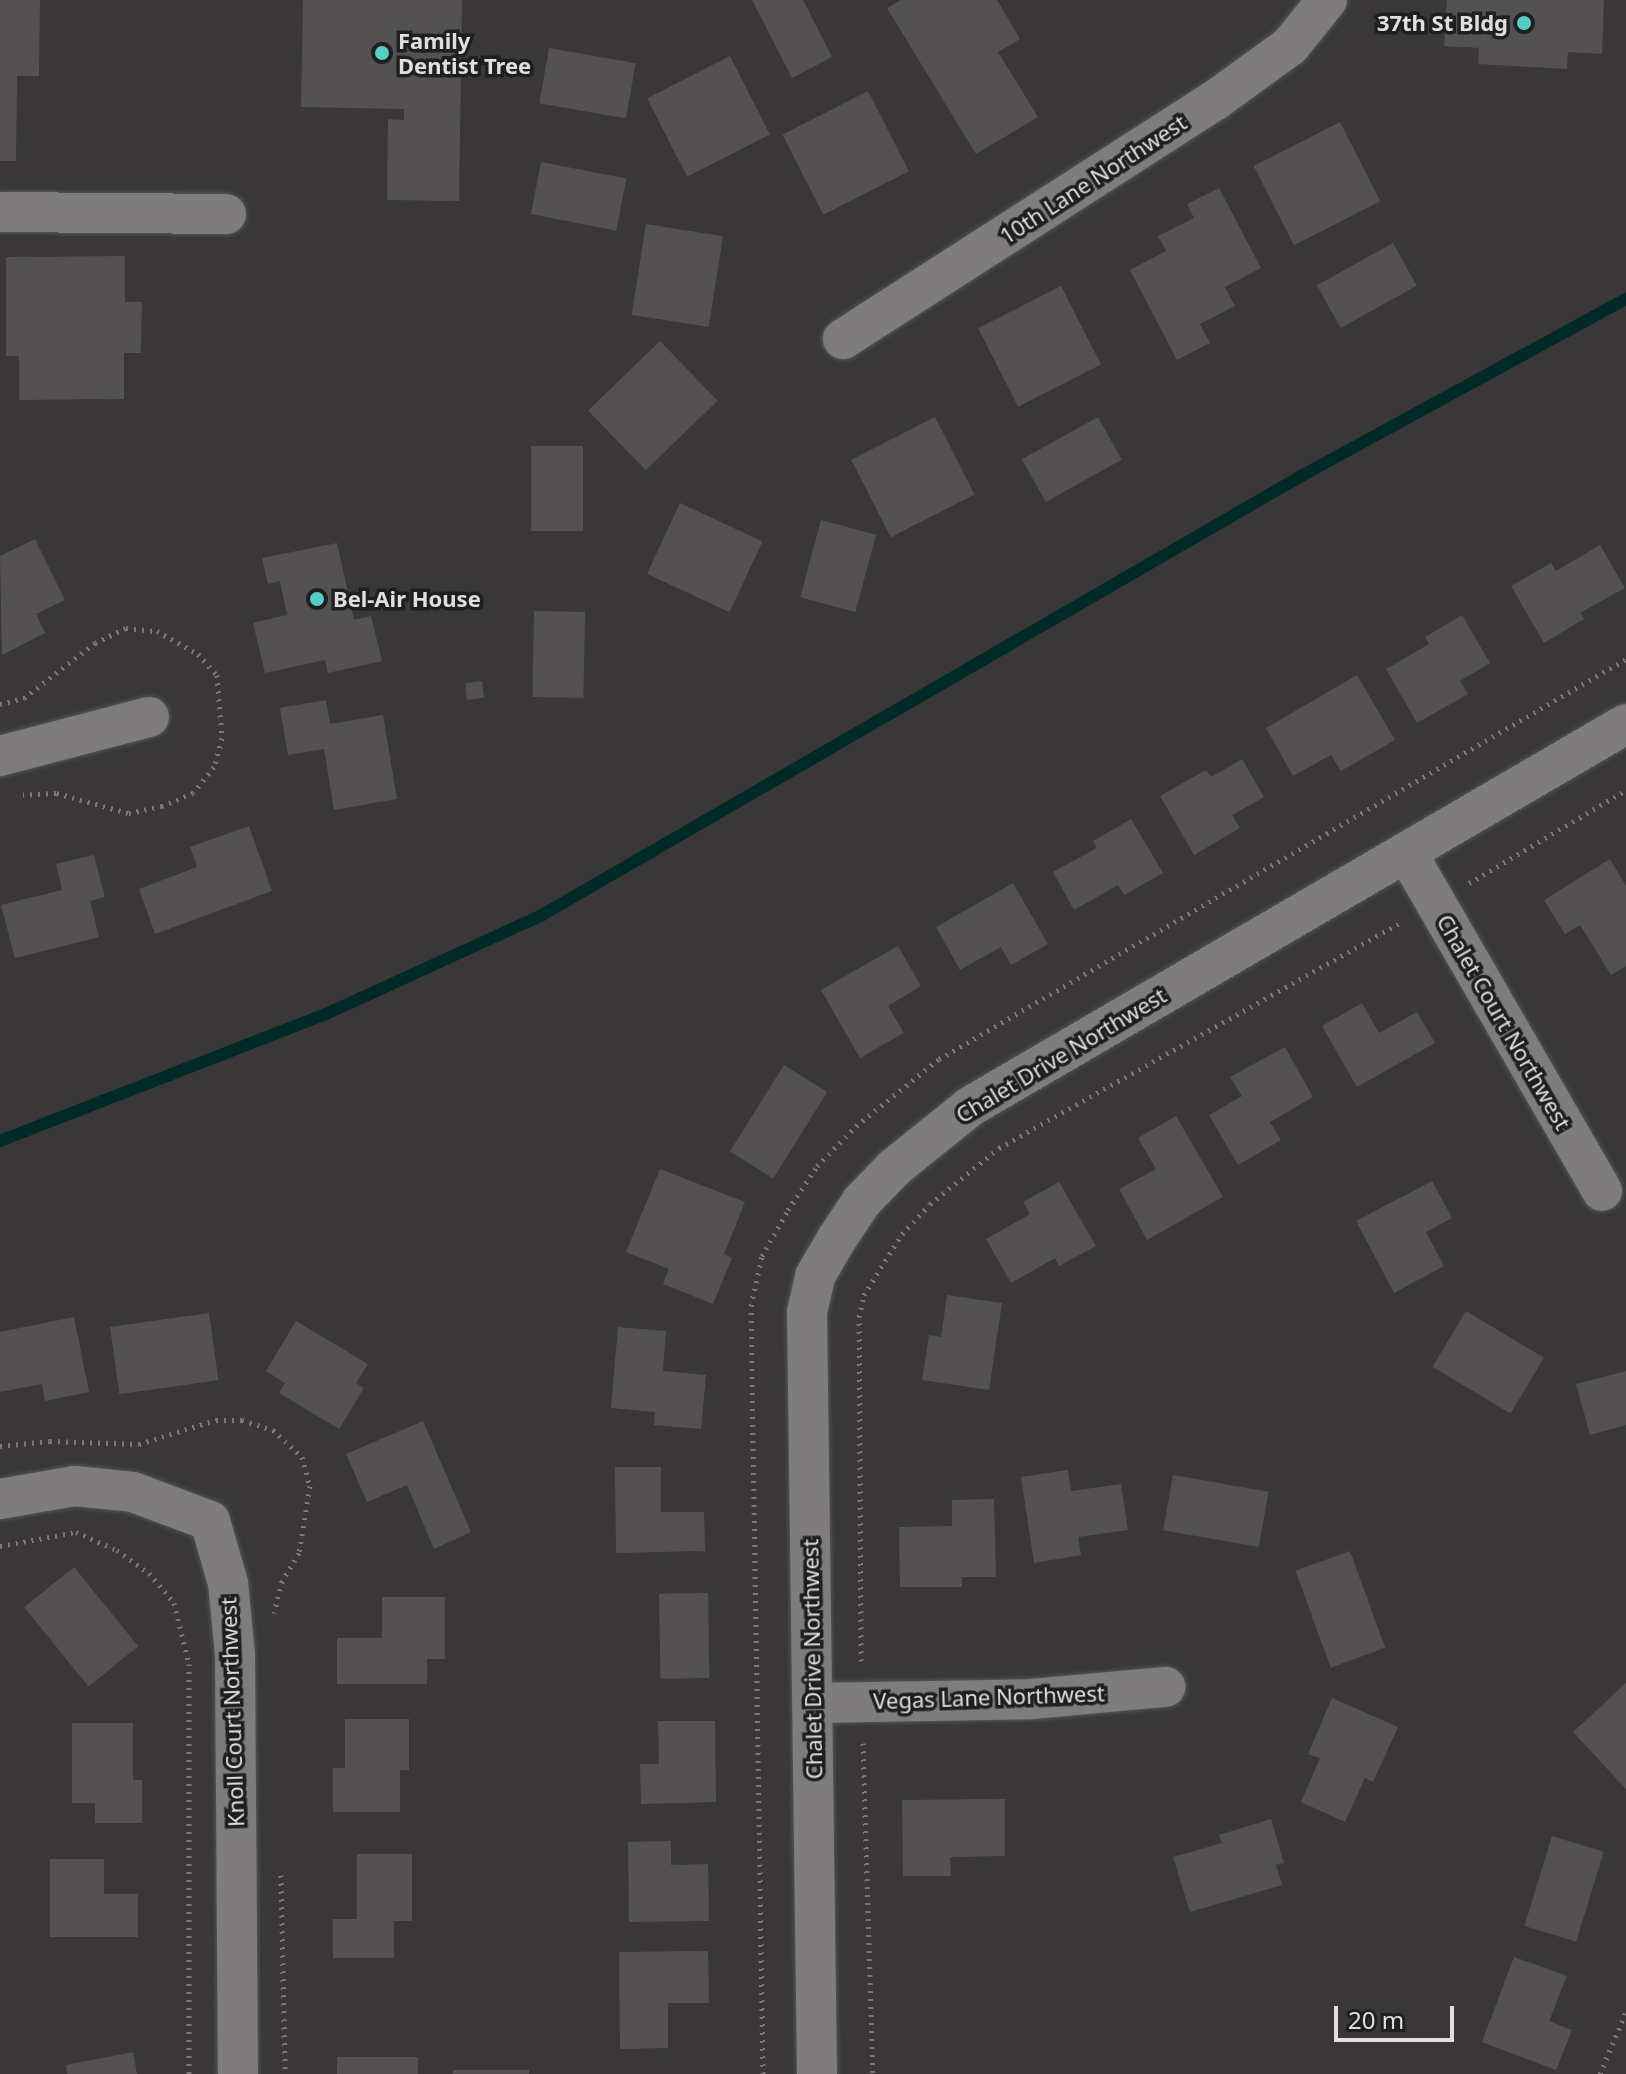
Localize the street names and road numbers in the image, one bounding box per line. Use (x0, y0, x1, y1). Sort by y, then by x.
street label: 10th Lane Northwest (995, 109, 1191, 249)
street label: Chalet Court Northwest (1432, 910, 1576, 1134)
street label: Chalet Drive Northwest (951, 982, 1171, 1128)
street label: Chalet Drive Northwest (797, 1539, 827, 1779)
street label: Knoll Court Northwest (215, 1597, 249, 1827)
street label: Vegas Lane Northwest (873, 1680, 1105, 1714)

